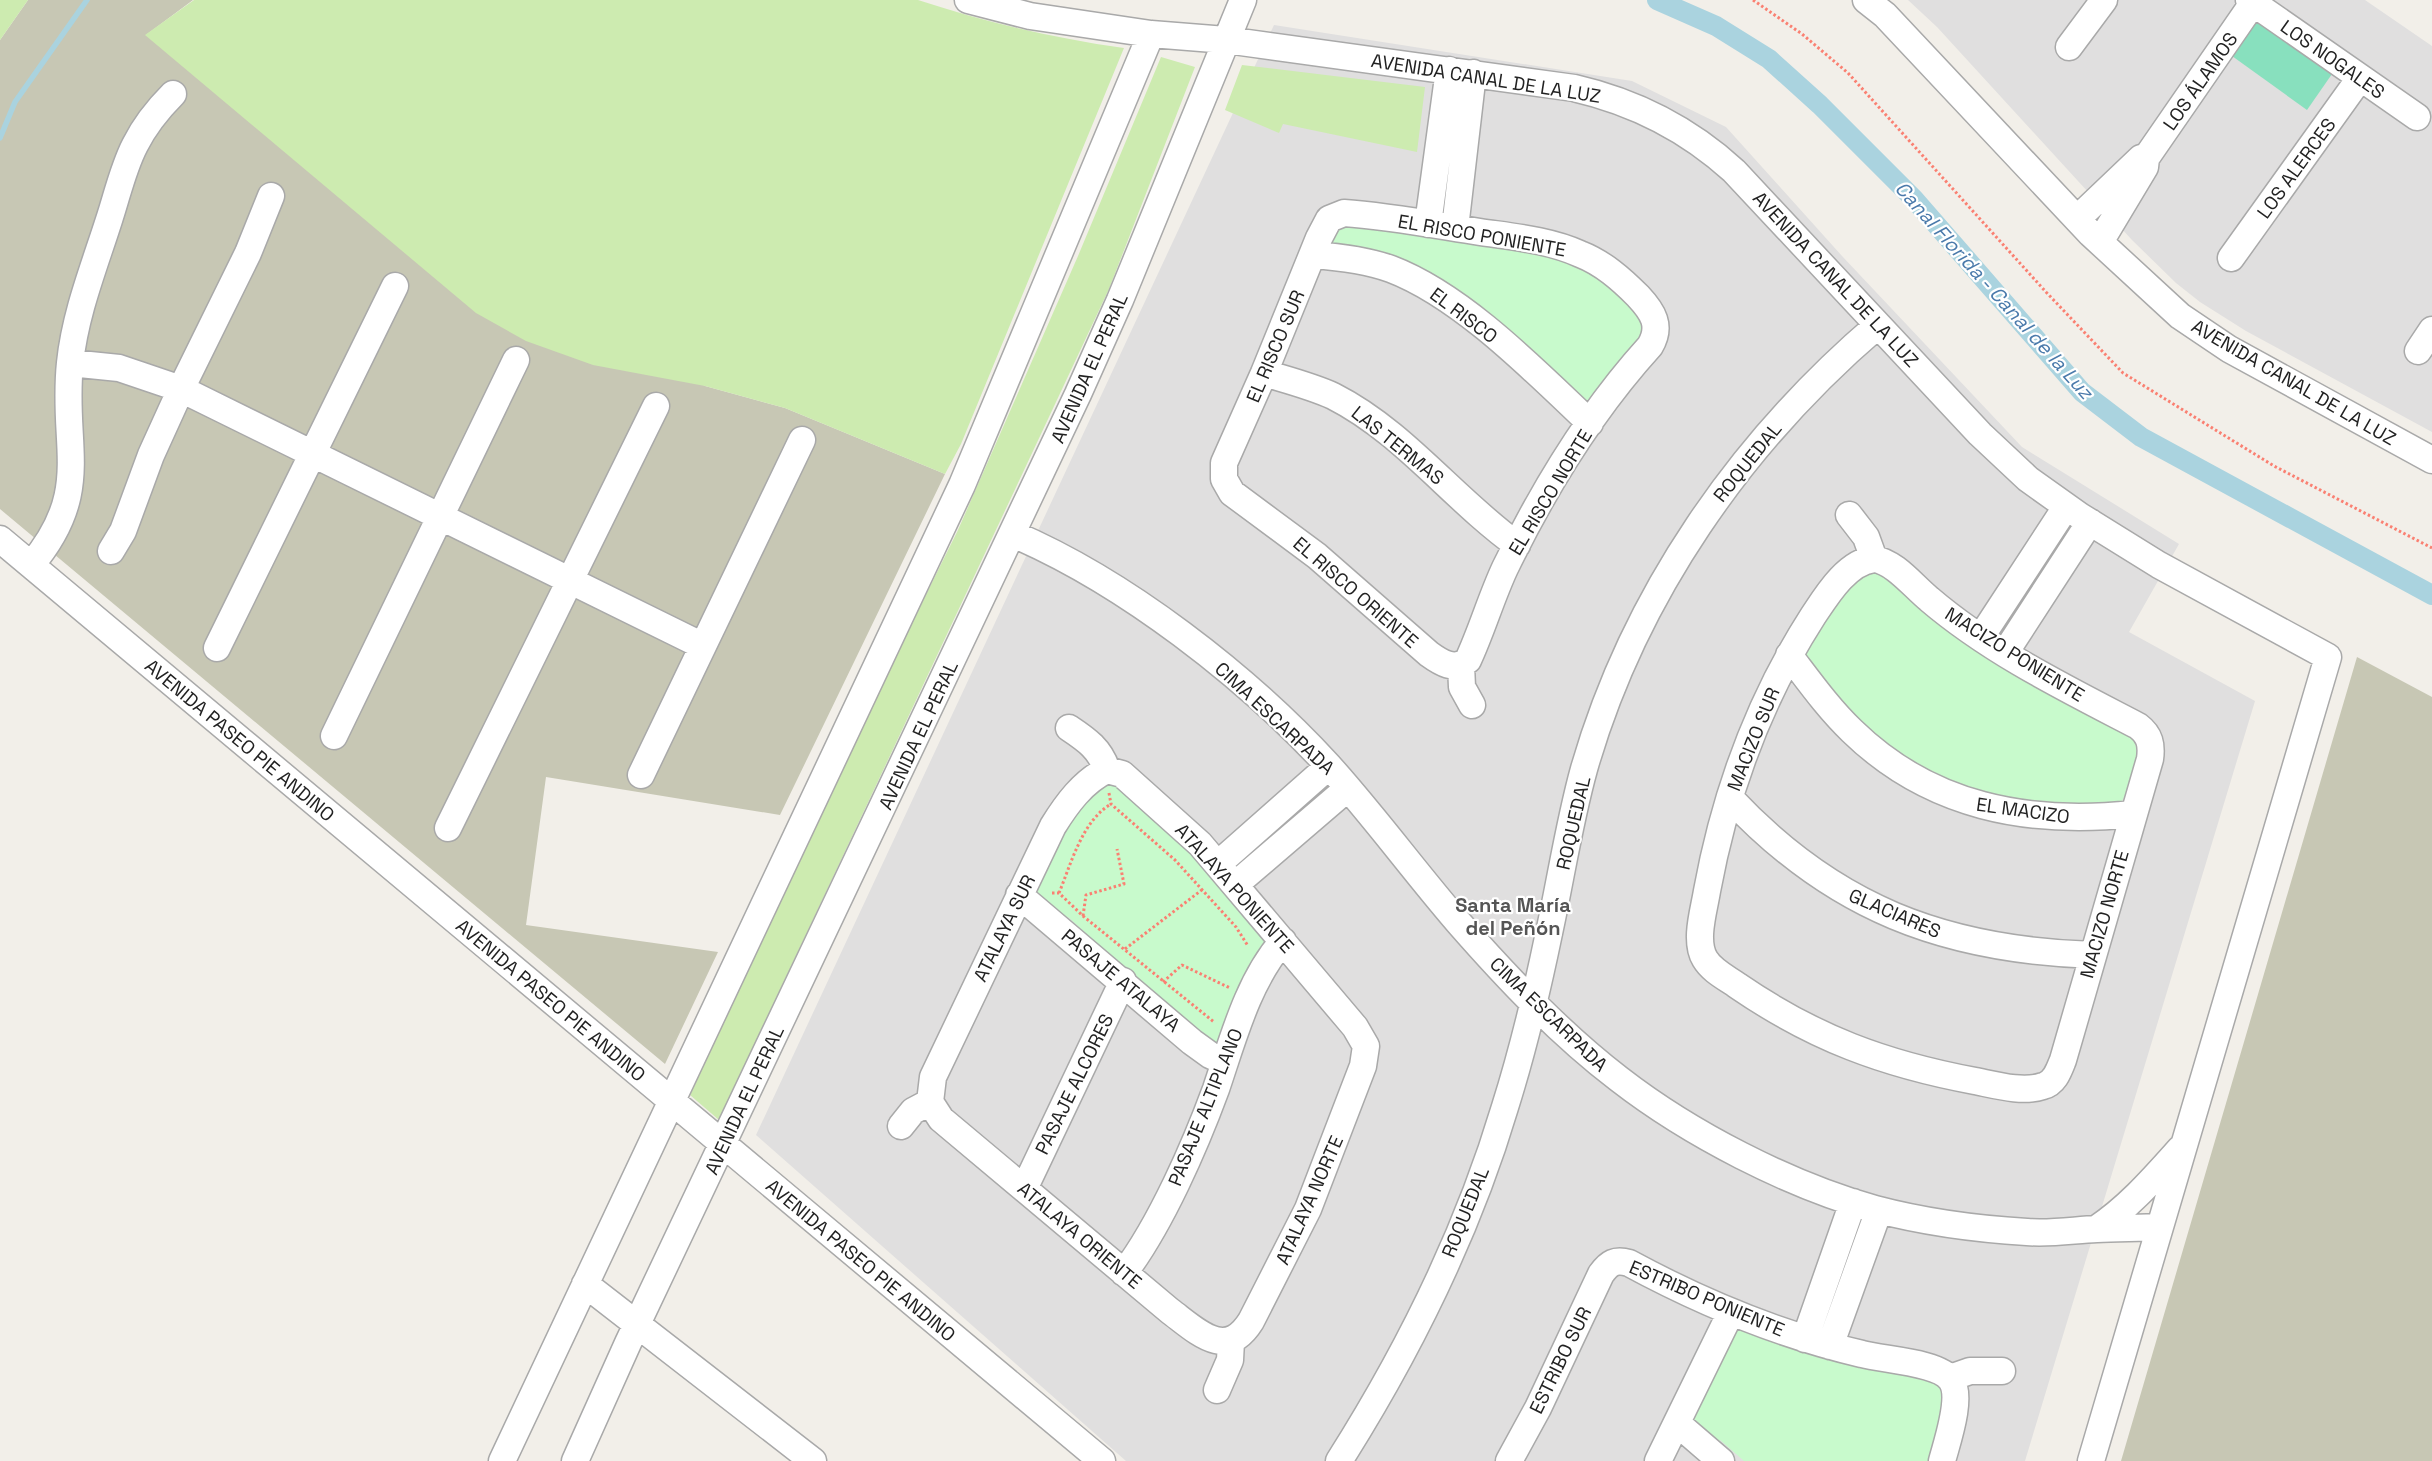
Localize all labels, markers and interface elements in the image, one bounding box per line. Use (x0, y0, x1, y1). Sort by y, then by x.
street label: LOS NOGALES (2276, 14, 2390, 105)
street label: LOS ÁLAMOS (2157, 27, 2243, 135)
street label: AVENIDA CANAL DE LA LUZ (1369, 48, 1602, 109)
street label: LOS ALERCES (2251, 113, 2341, 224)
water label: Canal Florida - Canal de la Luz (1889, 176, 2100, 406)
street label: AVENIDA CANAL DE LA LUZ (1747, 186, 1924, 373)
street label: EL RISCO PONIENTE (1396, 208, 1568, 263)
street label: EL RISCO (1425, 282, 1503, 349)
street label: EL RISCO SUR (1241, 286, 1310, 406)
street label: AVENIDA EL PERAL (1045, 289, 1134, 447)
street label: AVENIDA CANAL DE LA LUZ (2187, 314, 2400, 451)
street label: LAS TERMAS (1346, 400, 1449, 490)
street label: ROQUEDAL (1708, 417, 1787, 507)
street label: EL RISCO NORTE (1503, 425, 1598, 560)
street label: EL RISCO ORIENTE (1288, 531, 1424, 654)
street label: MACIZO PONIENTE (1940, 601, 2089, 707)
street label: AVENIDA PASEO PIE ANDINO (140, 654, 340, 827)
street label: CIMA ESCARPADA (1209, 656, 1340, 780)
street label: AVENIDA EL PERAL (873, 657, 964, 814)
street label: MACIZO SUR (1721, 684, 1786, 795)
street label: ROQUEDAL (1551, 774, 1596, 872)
street label: EL MACIZO (1975, 792, 2071, 829)
street label: ATALAYA PONIENTE (1170, 818, 1300, 959)
street label: MACIZO NORTE (2074, 847, 2135, 981)
street label: ATALAYA SUR (968, 871, 1041, 986)
street label: GLACIARES (1845, 883, 1945, 944)
district label: Santa María del Peñón (1455, 892, 1571, 941)
street label: AVENIDA PASEO PIE ANDINO (451, 914, 651, 1087)
street label: PASAJE ATALAYA (1056, 923, 1185, 1037)
street label: CIMA ESCARPADA (1484, 952, 1613, 1077)
street label: PASAJE ALCORES (1030, 1010, 1119, 1159)
street label: AVENIDA EL PERAL (699, 1022, 790, 1179)
street label: PASAJE ALTIPLANO (1162, 1025, 1249, 1190)
street label: ATALAYA NORTE (1270, 1132, 1349, 1269)
street label: ROQUEDAL (1436, 1163, 1495, 1261)
street label: AVENIDA PASEO PIE ANDINO (761, 1174, 961, 1347)
street label: ATALAYA ORIENTE (1013, 1176, 1147, 1295)
street label: ESTRIBO PONIENTE (1625, 1254, 1788, 1342)
street label: ESTRIBO SUR (1524, 1303, 1597, 1418)

